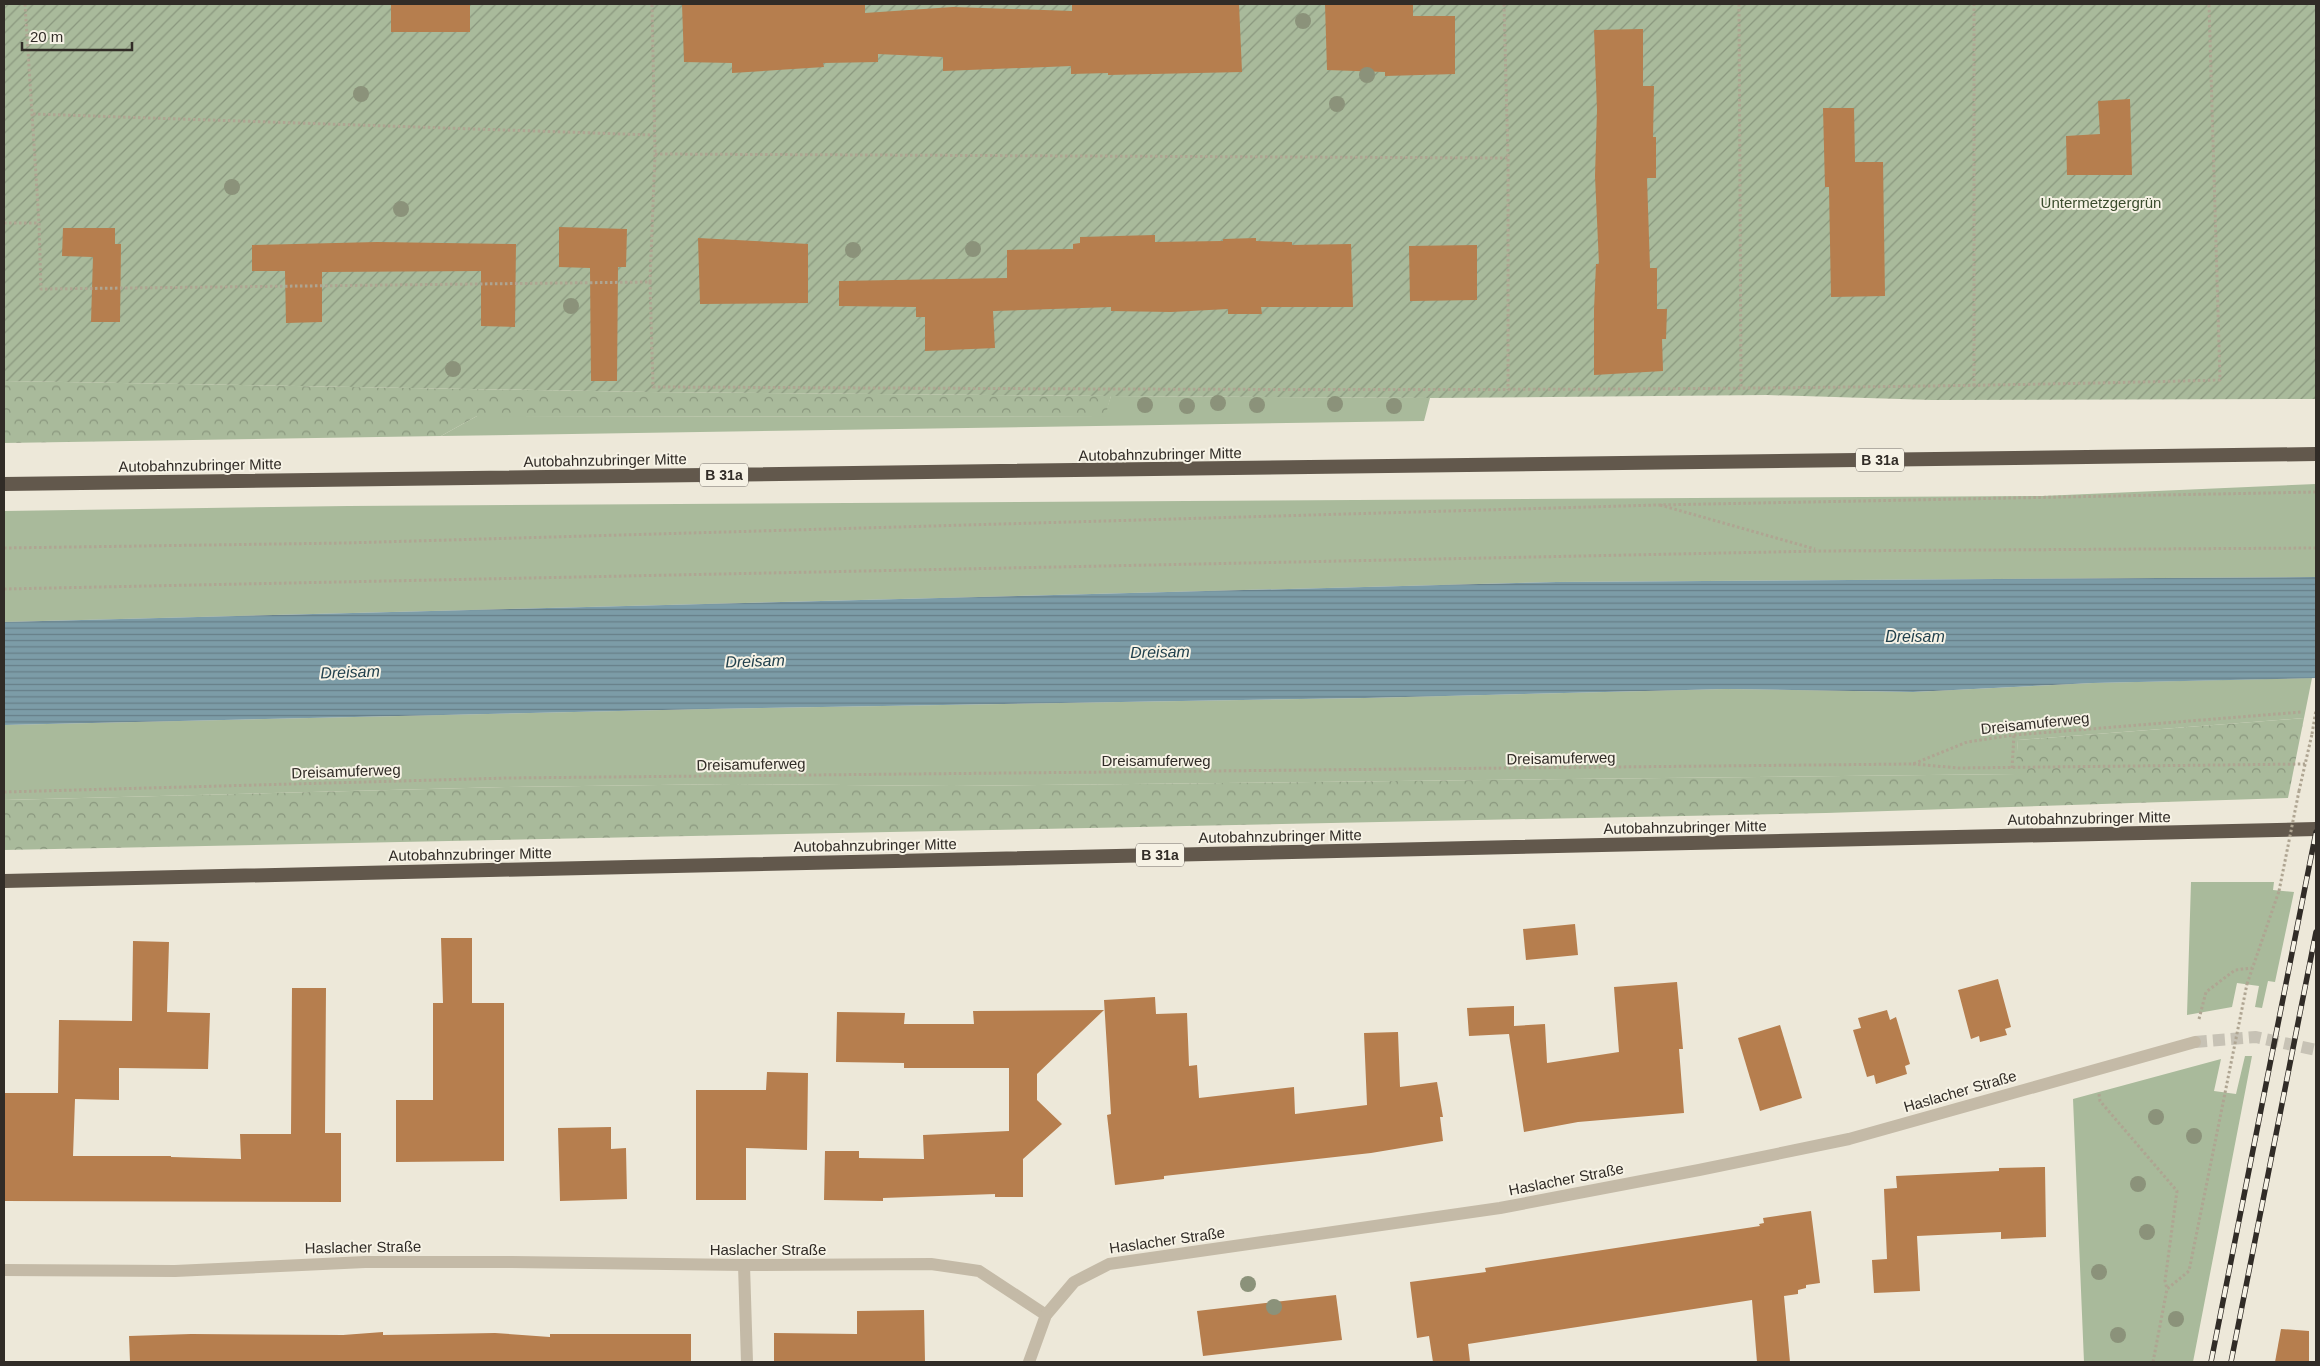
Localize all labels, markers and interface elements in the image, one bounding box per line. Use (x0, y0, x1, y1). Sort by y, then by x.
scale bar (22, 20, 132, 52)
text: 20 m (30, 28, 63, 45)
park label: Untermetzgergrün (2041, 194, 2161, 211)
street label: Autobahnzubringer Mitte (1078, 444, 1242, 464)
road number: B 31a (1856, 448, 1904, 472)
street label: Autobahnzubringer Mitte (523, 450, 687, 470)
street label: Autobahnzubringer Mitte (118, 455, 282, 475)
road number: B 31a (700, 464, 748, 486)
water label: Dreisam (1885, 628, 1945, 645)
water label: Dreisam (1130, 643, 1190, 661)
water label: Dreisam (725, 651, 785, 671)
water label: Dreisam (320, 662, 380, 682)
street label: Dreisamuferweg (1980, 709, 2090, 737)
street label: Dreisamuferweg (1506, 749, 1616, 767)
street label: Dreisamuferweg (1101, 752, 1211, 769)
street label: Dreisamuferweg (696, 755, 806, 773)
street label: Dreisamuferweg (291, 761, 401, 781)
street label: Autobahnzubringer Mitte (2007, 808, 2171, 828)
street label: Autobahnzubringer Mitte (1603, 817, 1767, 837)
street label: Autobahnzubringer Mitte (1198, 826, 1362, 846)
street label: Autobahnzubringer Mitte (793, 835, 957, 855)
street label: Autobahnzubringer Mitte (388, 844, 552, 864)
road number: B 31a (1136, 844, 1184, 866)
street label: Haslacher Straße (1902, 1067, 2018, 1115)
street label: Haslacher Straße (1507, 1160, 1625, 1198)
street label: Haslacher Straße (1108, 1223, 1226, 1257)
street label: Haslacher Straße (305, 1237, 421, 1257)
street label: Haslacher Straße (710, 1241, 826, 1258)

